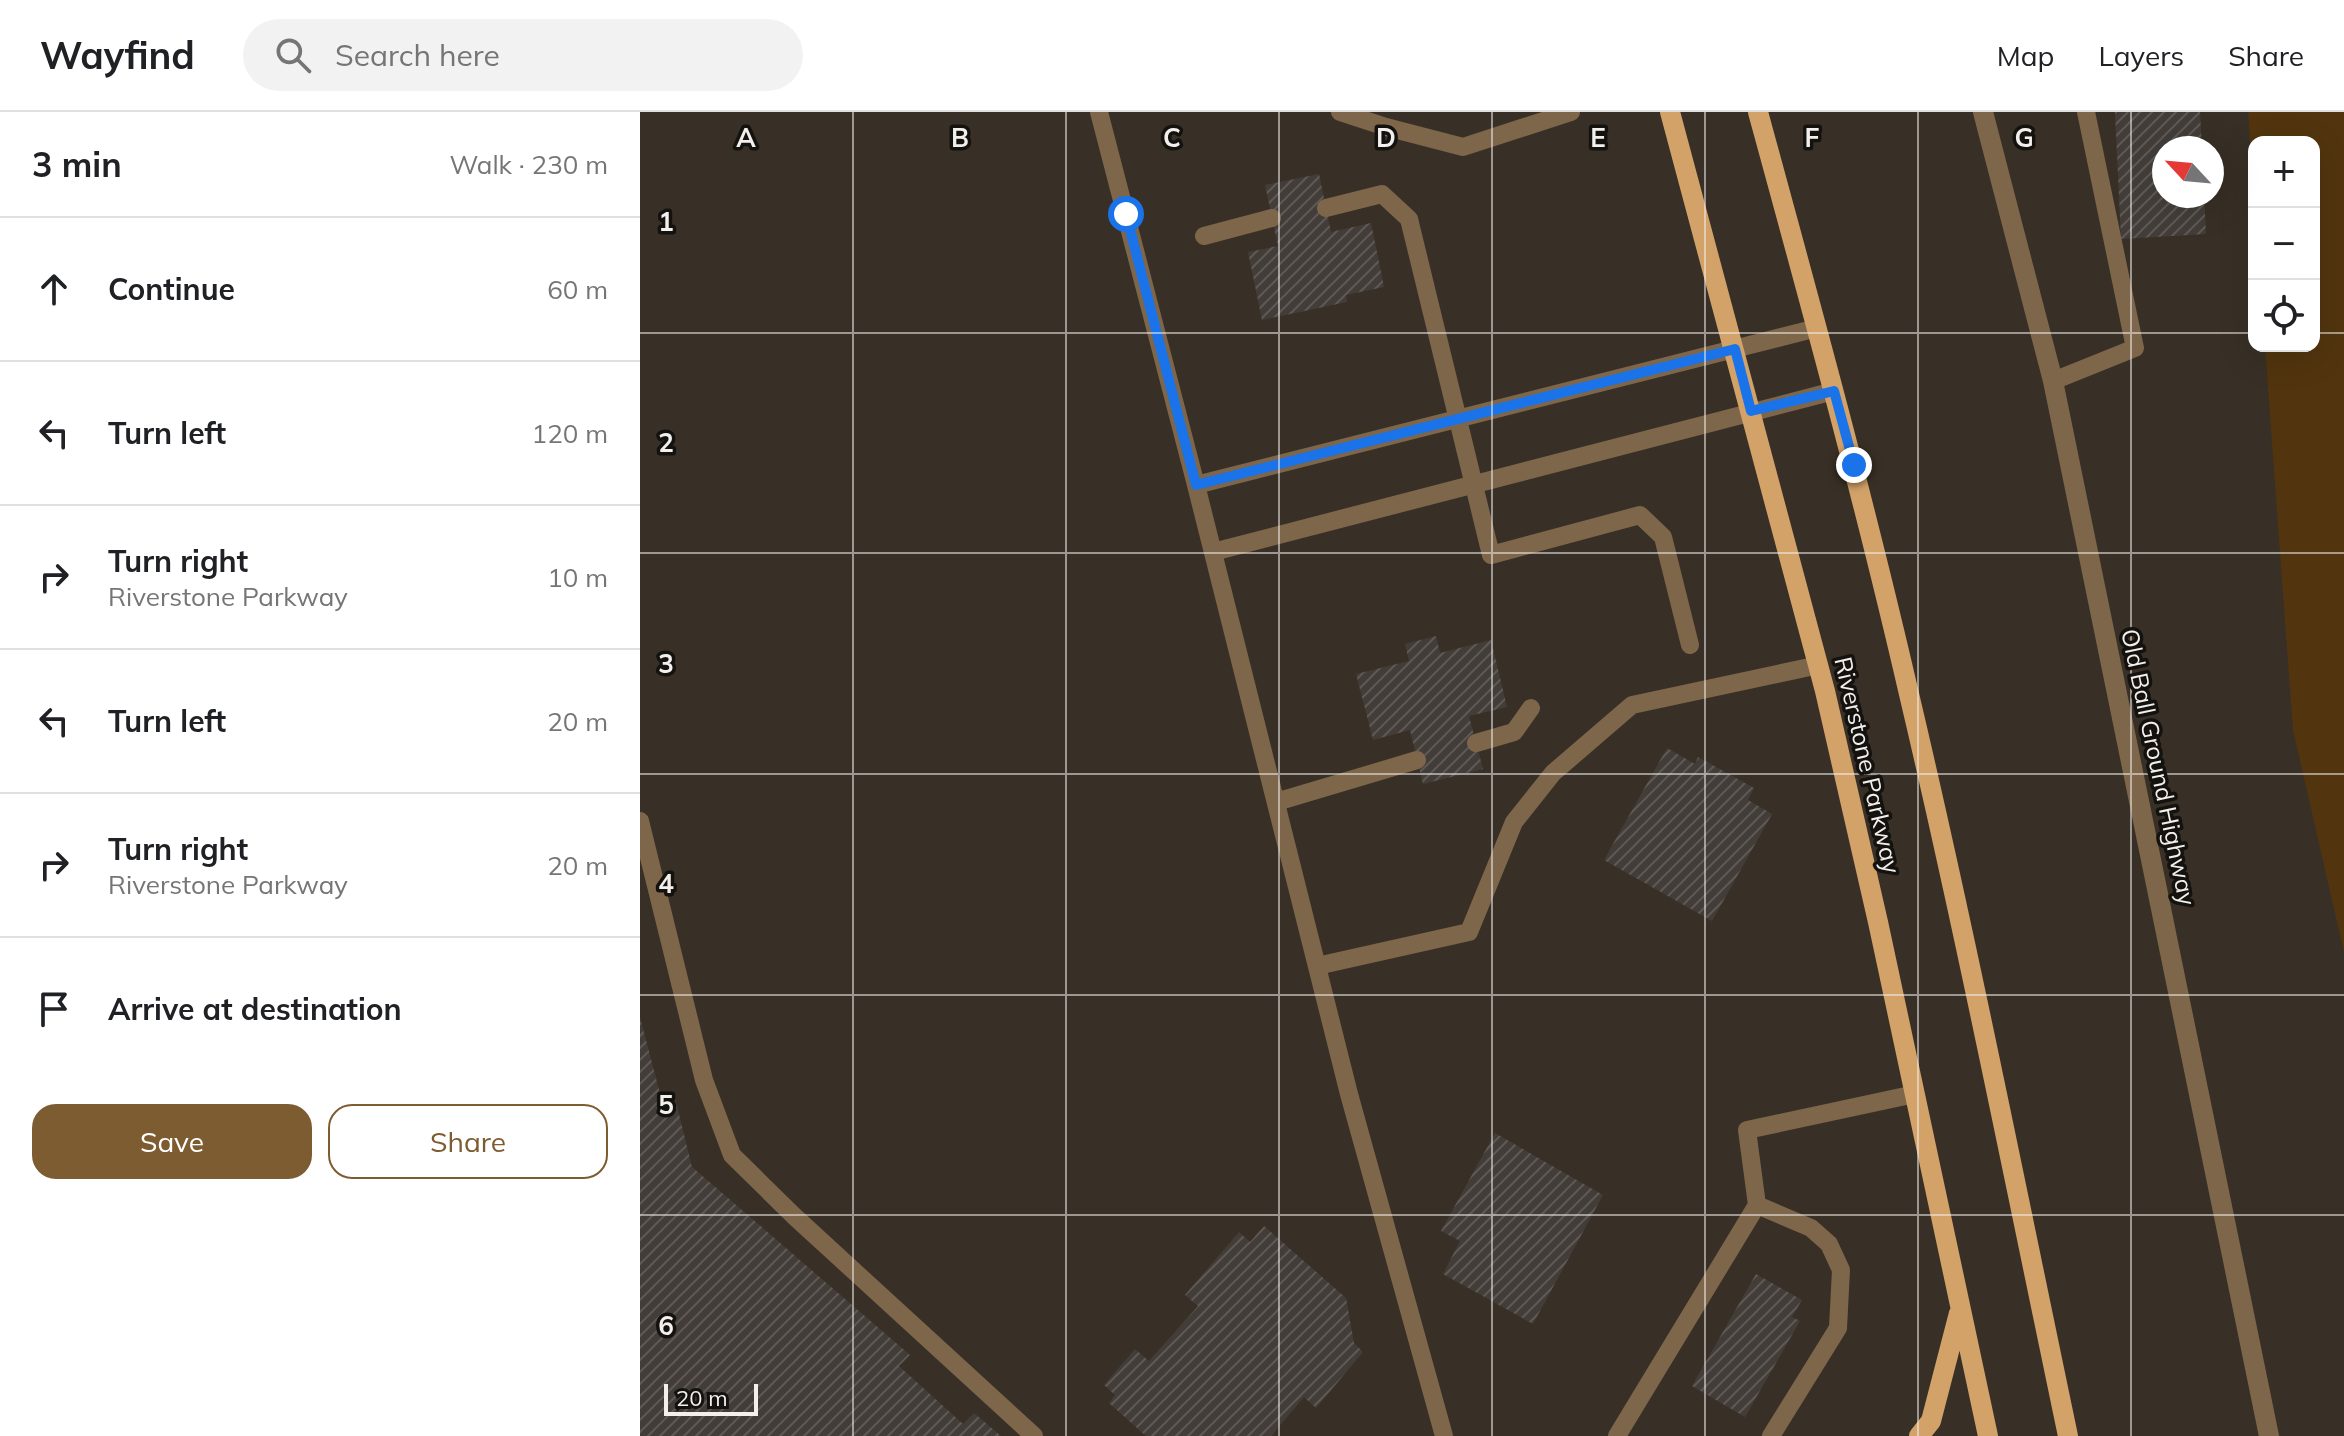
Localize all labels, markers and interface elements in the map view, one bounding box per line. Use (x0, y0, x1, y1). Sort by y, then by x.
search box (243, 19, 803, 91)
text: Wayfind (40, 31, 195, 79)
icon: search (271, 33, 315, 77)
text: Search here (335, 36, 500, 74)
text: Map (1997, 38, 2054, 73)
text: Layers (2098, 38, 2184, 73)
text: Share (2228, 38, 2304, 73)
text: A (736, 121, 756, 154)
text: B (951, 121, 969, 154)
text: C (1163, 121, 1181, 154)
text: D (1376, 121, 1396, 154)
text: E (1590, 121, 1606, 154)
text: F (1805, 121, 1820, 154)
text: G (2014, 121, 2034, 154)
north arrow (2152, 136, 2224, 208)
map controls (2248, 136, 2320, 352)
button: + (2248, 136, 2320, 208)
text: 3 min (32, 143, 122, 186)
text: Walk · 230 m (449, 148, 608, 181)
route start (1108, 196, 1144, 232)
text: 1 (658, 205, 674, 238)
button: − (2248, 208, 2320, 280)
icon: ahead (32, 267, 76, 311)
text: Continue (108, 270, 235, 308)
text: 60 m (547, 273, 608, 306)
button: locate (2248, 280, 2320, 352)
icon: left (32, 411, 76, 455)
text: Turn left (108, 414, 226, 452)
text: 120 m (532, 417, 608, 450)
text: 2 (658, 426, 674, 459)
route end (1836, 447, 1872, 483)
text: Turn right (108, 542, 248, 580)
icon: right (32, 555, 76, 599)
text: 10 m (547, 561, 608, 594)
text: Riverstone Parkway (108, 580, 348, 613)
street label: Old Ball Ground Highway (2115, 626, 2203, 908)
text: 3 (658, 647, 674, 680)
street label: Riverstone Parkway (1828, 654, 1908, 877)
icon: left (32, 699, 76, 743)
text: Turn left (108, 702, 226, 740)
text: 20 m (547, 705, 608, 738)
text: Turn right (108, 830, 248, 868)
icon: right (32, 843, 76, 887)
text: 20 m (547, 849, 608, 882)
text: 4 (658, 867, 674, 900)
text: Riverstone Parkway (108, 868, 348, 901)
icon: arrive (32, 987, 76, 1031)
text: Arrive at destination (108, 990, 402, 1028)
text: 5 (658, 1088, 674, 1121)
button: Save (32, 1104, 312, 1179)
button: Share (328, 1104, 608, 1179)
text: 6 (658, 1309, 674, 1342)
scale bar (664, 1380, 758, 1416)
text: 20 m (676, 1384, 727, 1412)

